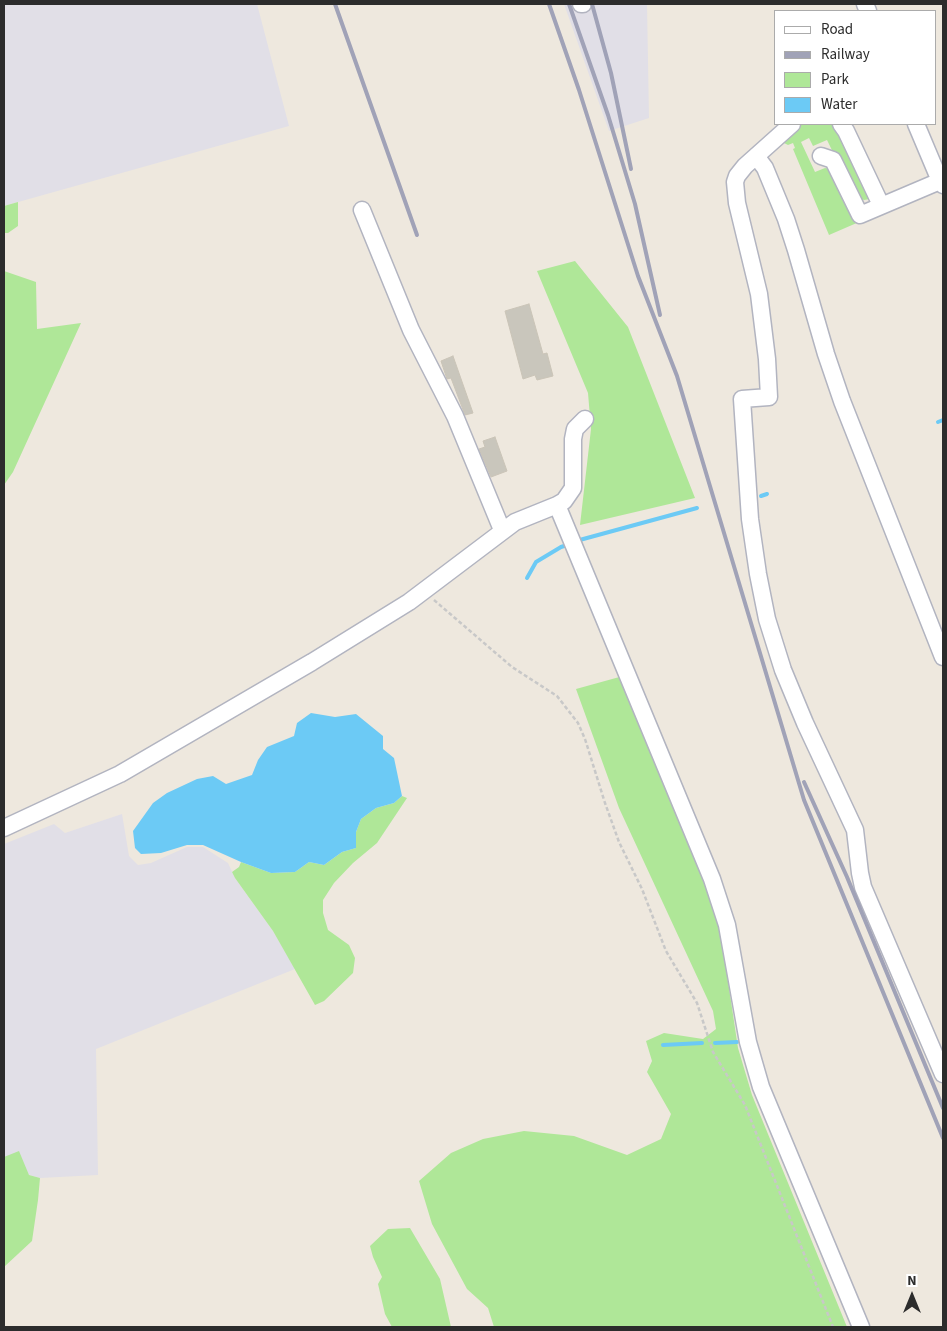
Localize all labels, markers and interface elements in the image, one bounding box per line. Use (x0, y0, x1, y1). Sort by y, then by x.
legend (774, 10, 937, 125)
text: Road (821, 19, 853, 40)
text: Railway (821, 44, 870, 65)
text: Park (821, 69, 849, 90)
text: Water (821, 94, 857, 115)
north arrow (887, 1271, 937, 1321)
text: N (907, 1271, 917, 1291)

